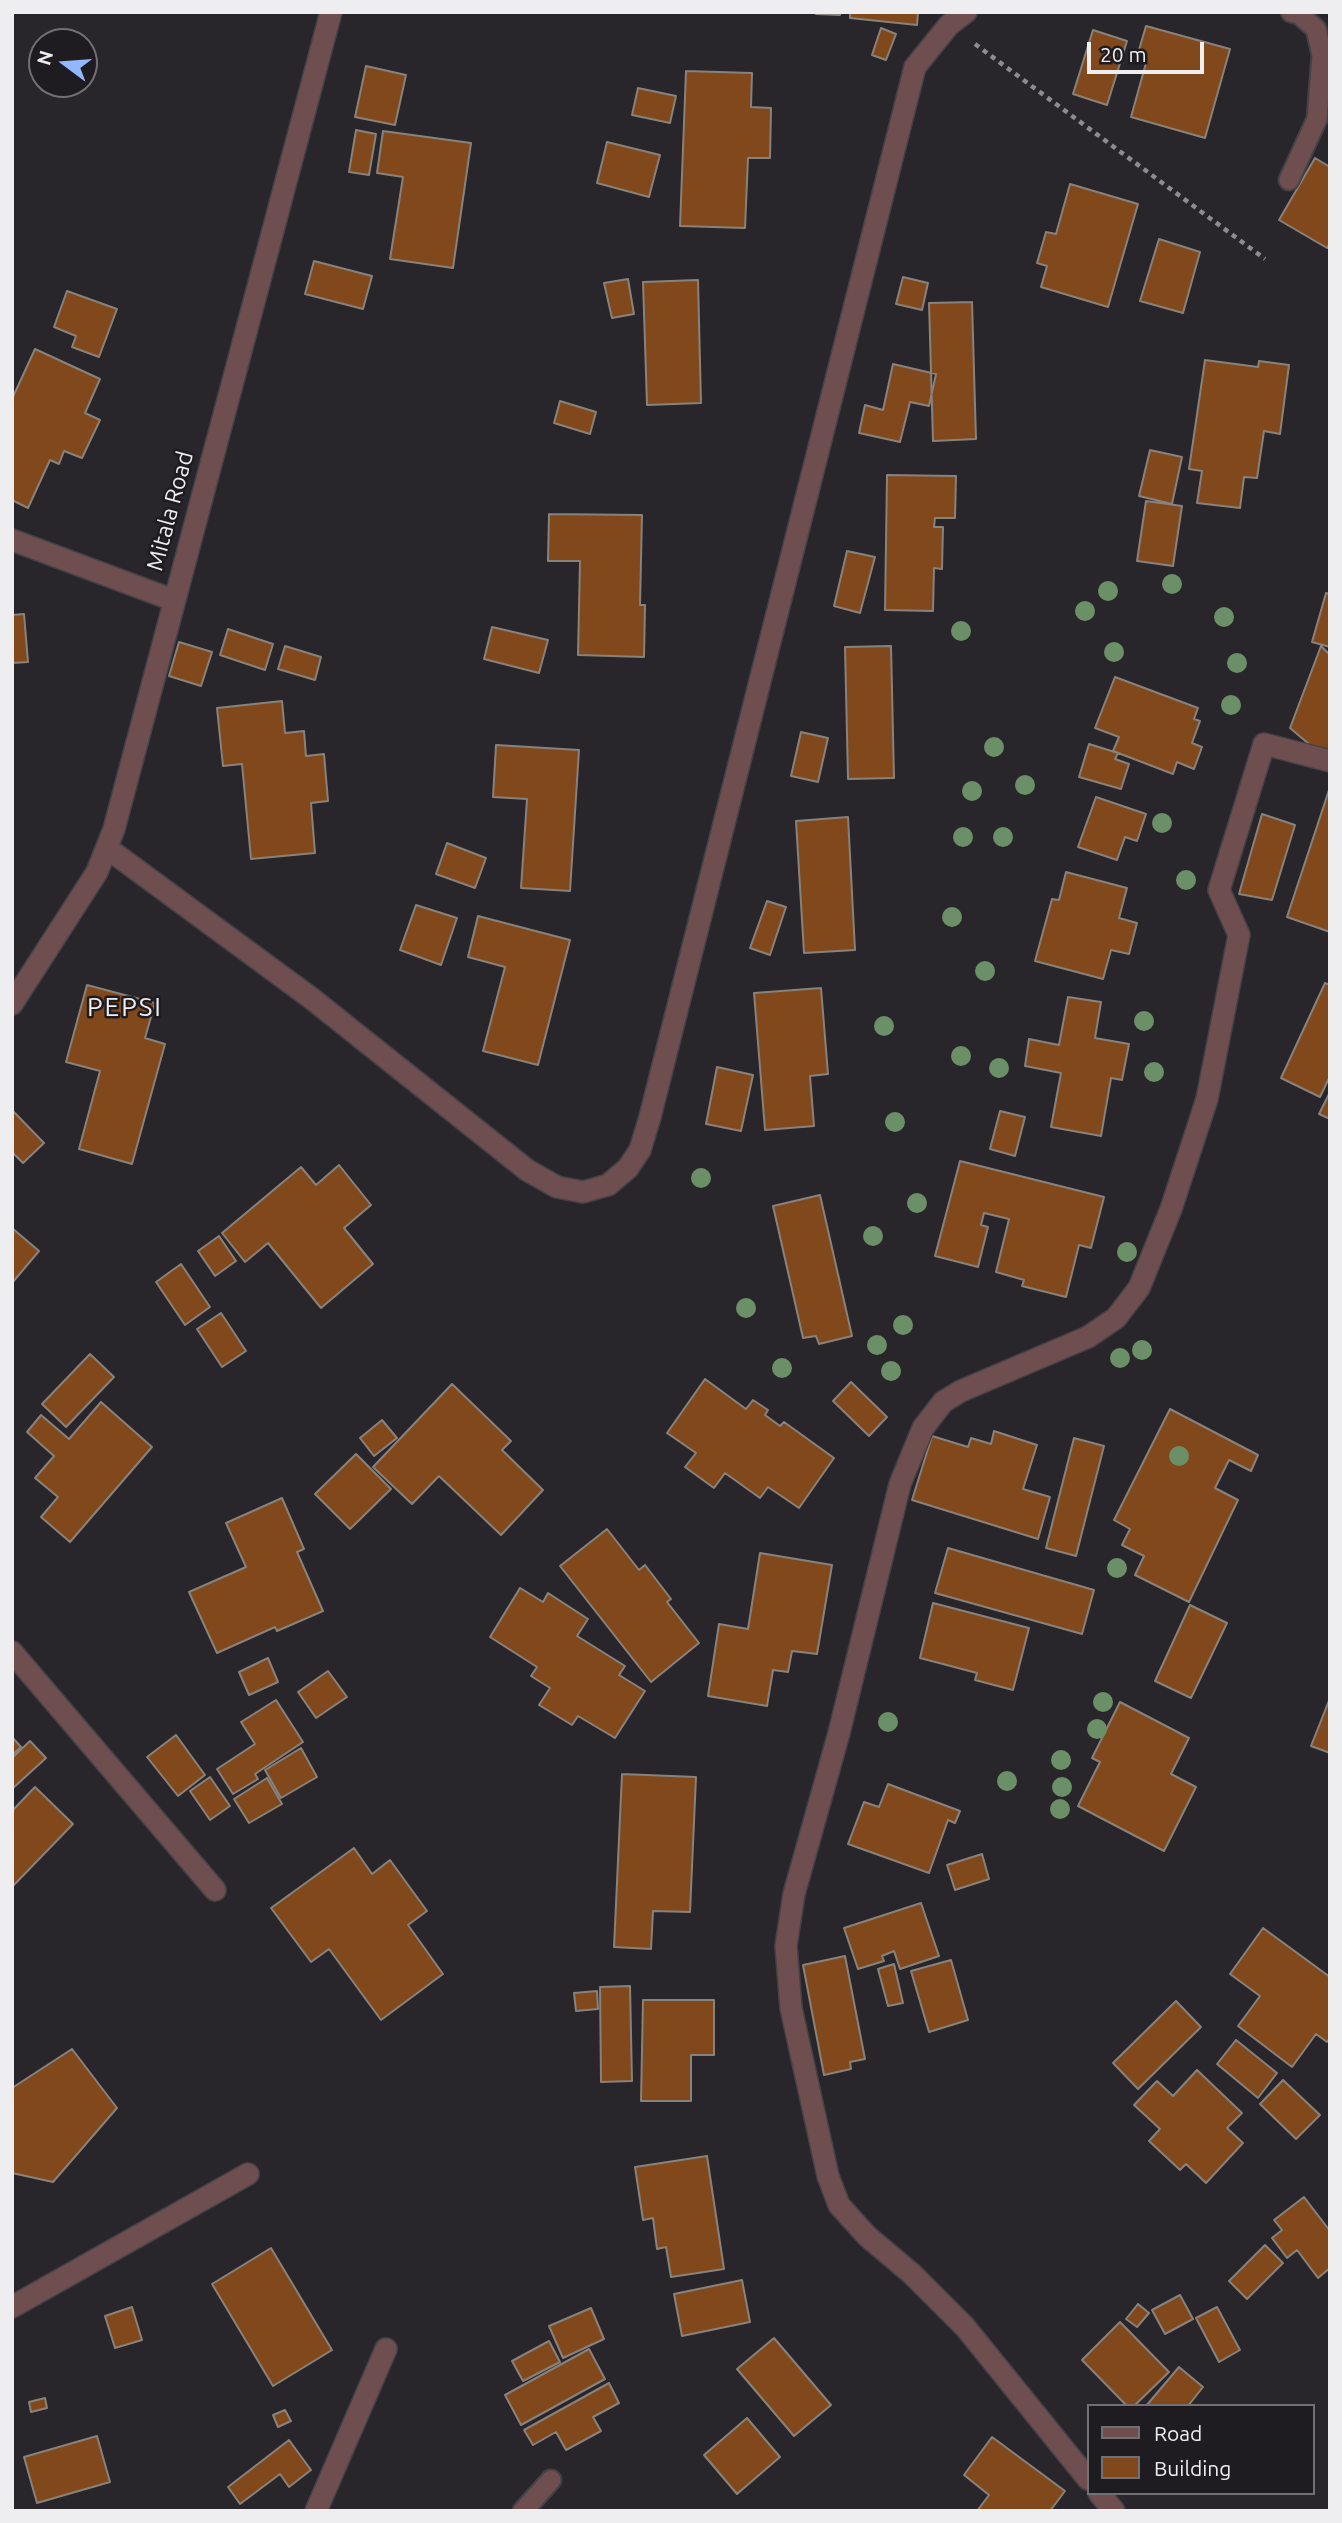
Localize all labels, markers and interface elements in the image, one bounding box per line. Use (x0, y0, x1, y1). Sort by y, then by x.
north arrow (28, 28, 98, 98)
scale bar (1090, 28, 1207, 72)
text: 20 m (1100, 42, 1147, 66)
text: N (32, 48, 57, 68)
street label: Mitala Road (141, 448, 199, 574)
district label: PEPSI (88, 991, 162, 1023)
legend (1086, 2404, 1314, 2495)
text: Road (1154, 2421, 1202, 2445)
text: Building (1154, 2456, 1231, 2480)

